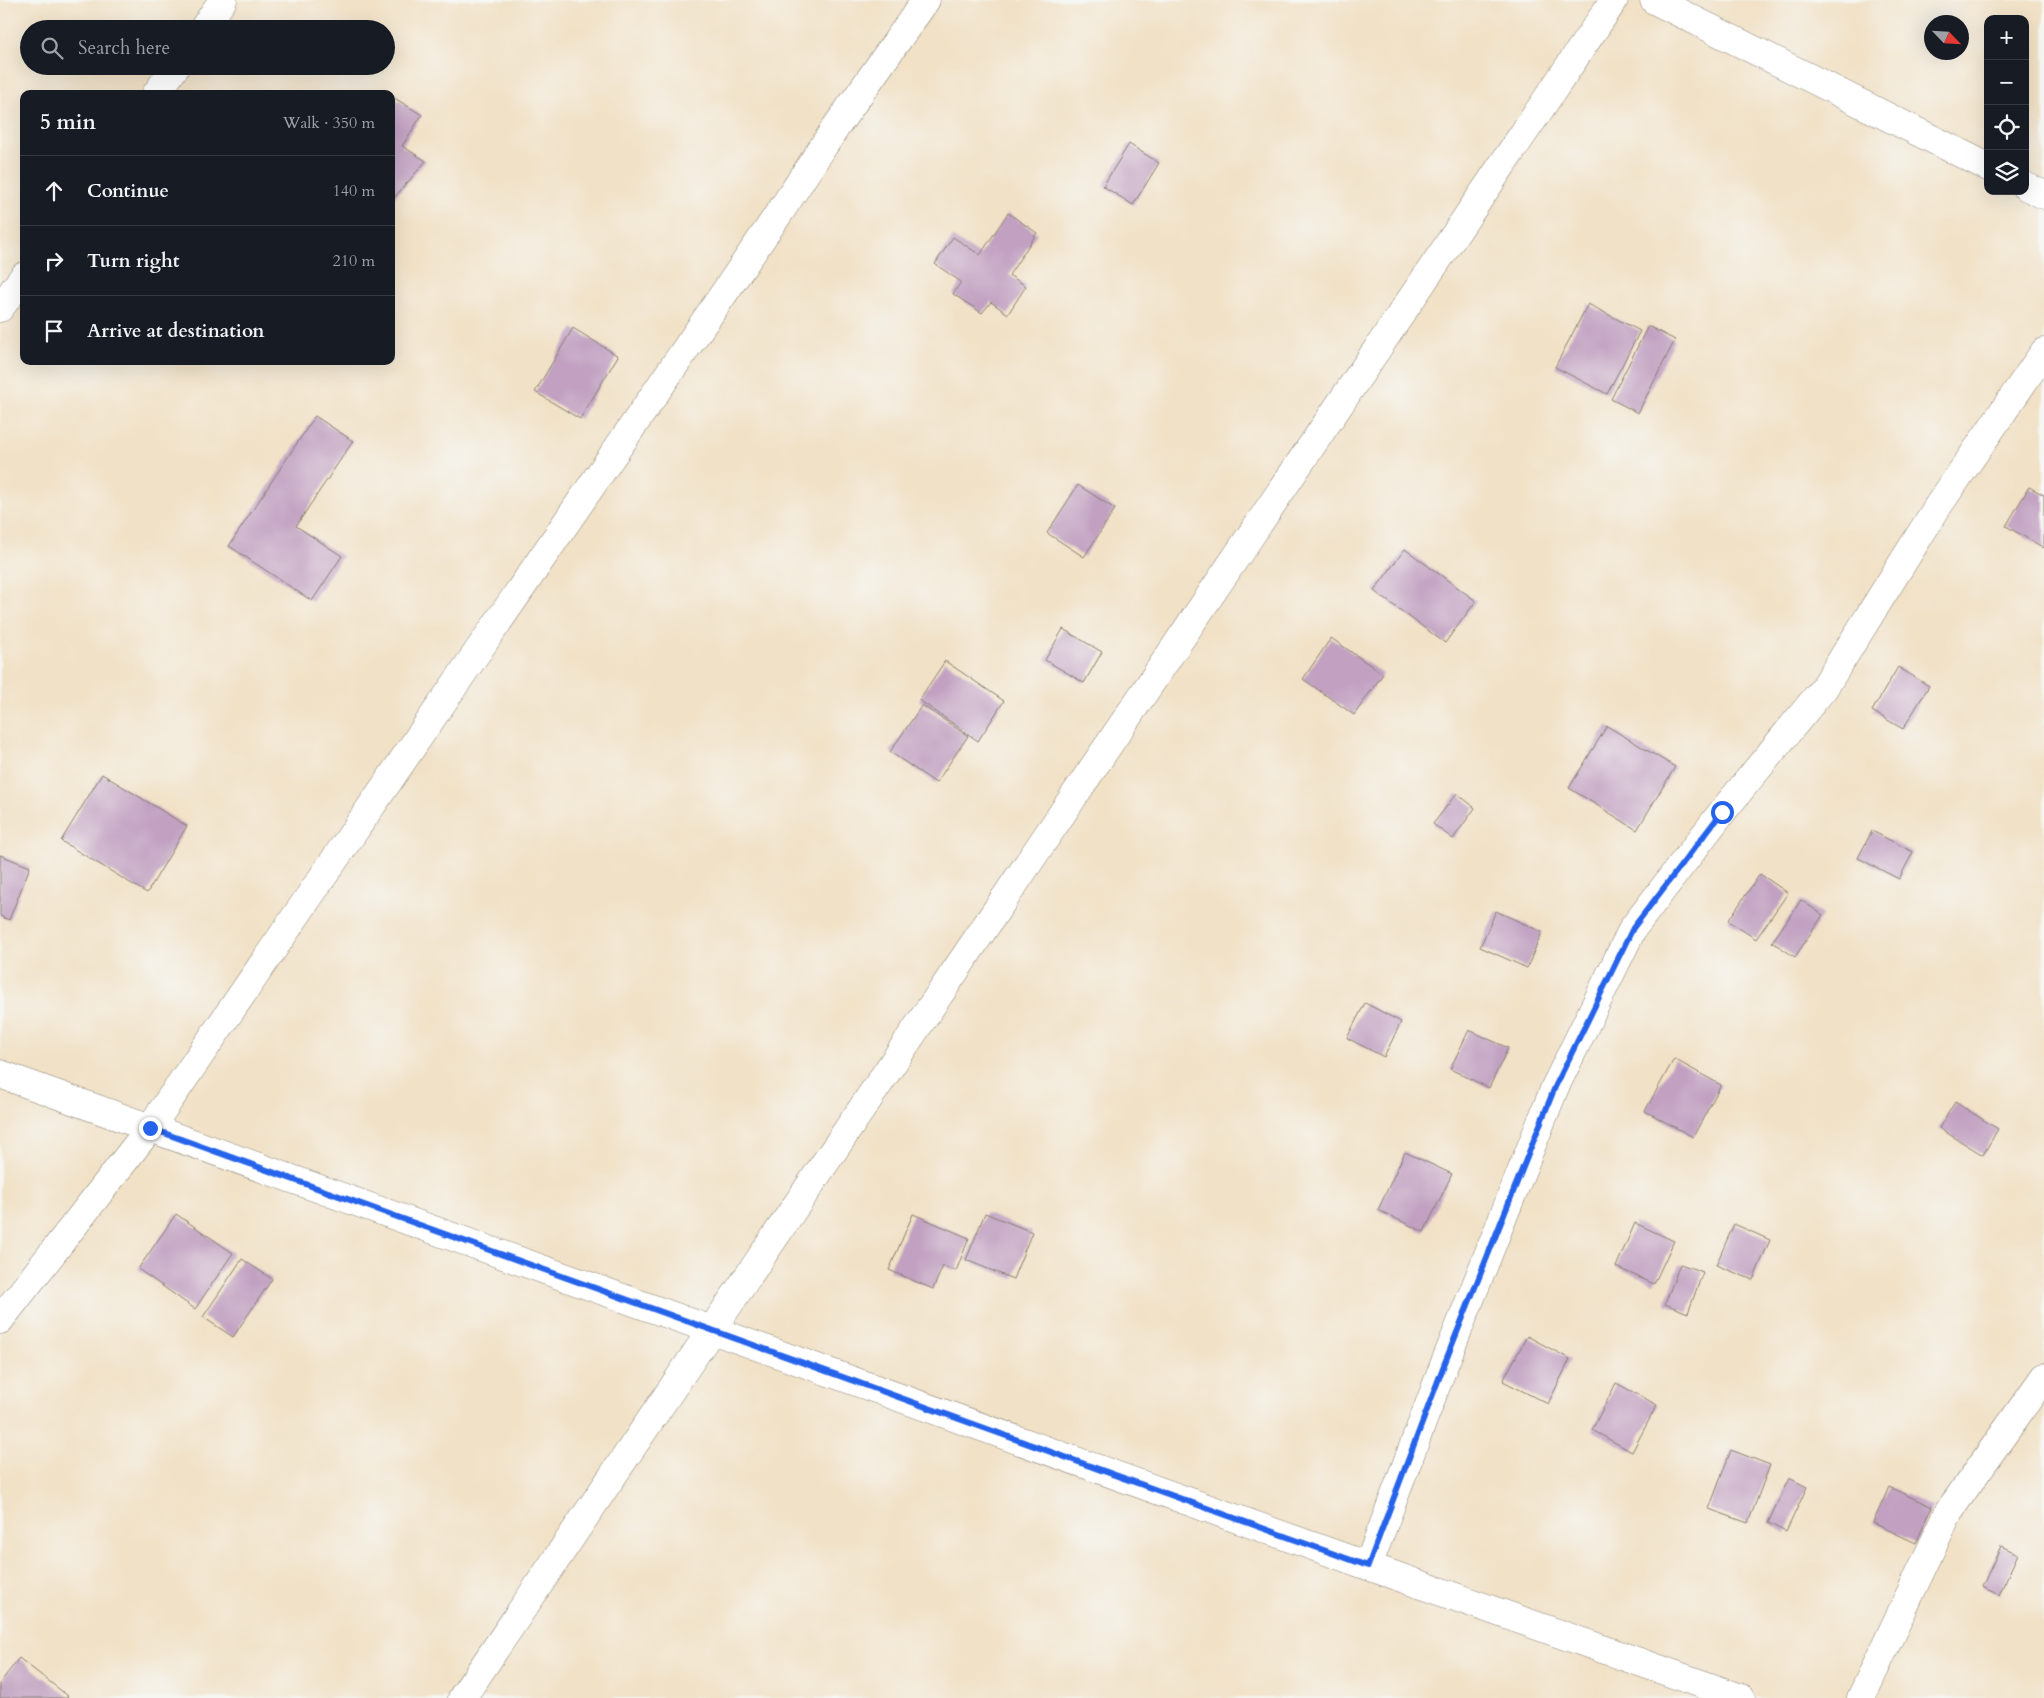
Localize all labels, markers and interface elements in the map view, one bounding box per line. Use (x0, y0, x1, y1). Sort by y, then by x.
north arrow (1924, 15, 1969, 60)
map controls (1984, 15, 2029, 195)
button: + (1984, 15, 2029, 60)
search box (20, 20, 395, 75)
icon: search (38, 34, 66, 62)
text: Search here (78, 35, 170, 61)
button: − (1984, 60, 2029, 105)
button: locate (1984, 105, 2029, 150)
text: 5 min (40, 108, 96, 137)
text: Walk · 350 m (283, 112, 375, 134)
button: layers (1984, 150, 2029, 195)
icon: ahead (40, 177, 68, 205)
text: Continue (87, 178, 169, 204)
text: 140 m (333, 180, 375, 202)
icon: right (40, 247, 68, 275)
text: Turn right (87, 248, 179, 274)
text: 210 m (333, 250, 375, 272)
icon: arrive (40, 317, 68, 345)
text: Arrive at destination (87, 318, 264, 344)
route start (1711, 801, 1734, 824)
route end (139, 1117, 162, 1140)

